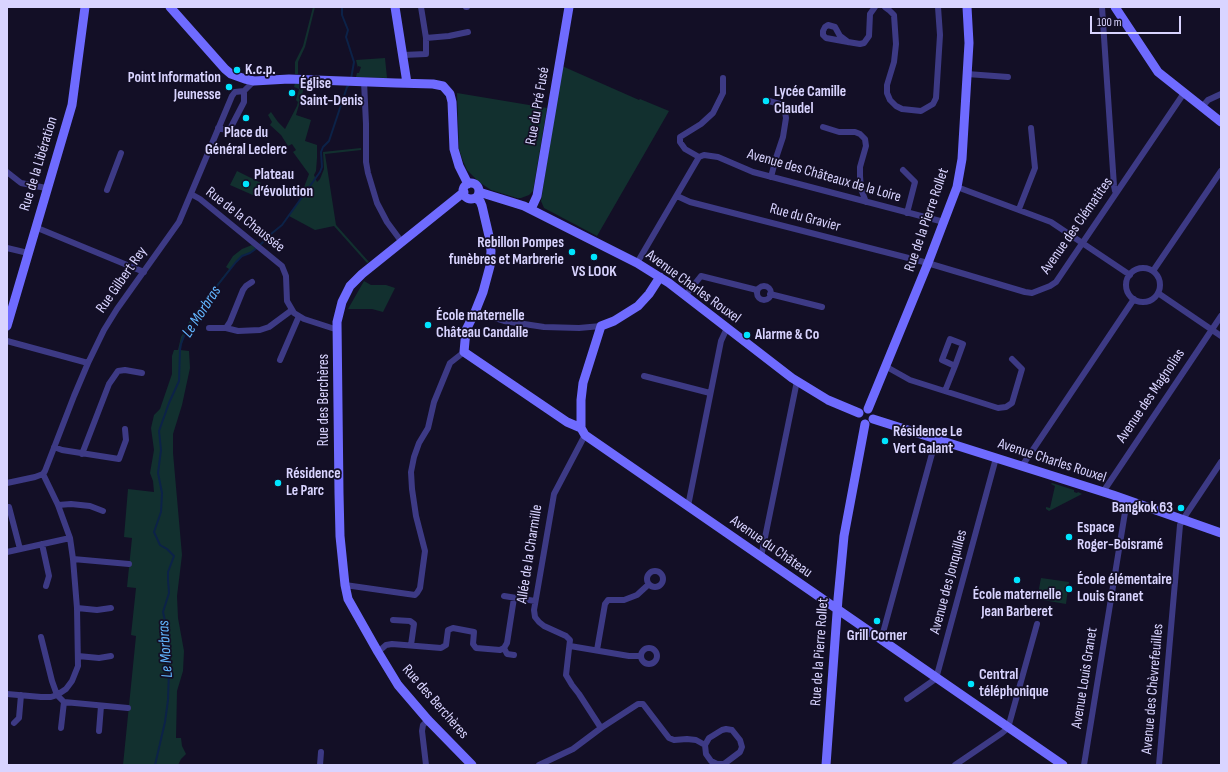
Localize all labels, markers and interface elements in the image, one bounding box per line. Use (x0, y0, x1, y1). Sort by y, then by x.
scale bar (1092, 8, 1183, 34)
text: 100 m (1097, 15, 1122, 30)
place label: K.c.p. (245, 61, 276, 79)
marker: K.c.p. (232, 65, 242, 75)
street label: Rue du Pré Fusé (522, 66, 554, 146)
place label: Point Information Jeunesse (128, 69, 221, 104)
place label: Église Saint-Denis (300, 75, 363, 110)
marker: Point Information Jeunesse (224, 82, 234, 92)
place label: Lycée Camille Claudel (774, 83, 846, 118)
marker: Église Saint-Denis (287, 88, 297, 98)
marker: Lycée Camille Claudel (761, 96, 771, 106)
marker: Place du Général Leclerc (241, 113, 251, 123)
street label: Rue de la Libération (16, 115, 62, 213)
place label: Place du Général Leclerc (205, 124, 287, 159)
street label: Avenue des Châteaux de la Loire (745, 145, 903, 207)
place label: Plateau d’évolution (254, 166, 313, 201)
street label: Rue de la Pierre Rollet (901, 166, 953, 274)
street label: Avenue des Clématites (1037, 174, 1117, 278)
marker: Plateau d’évolution (241, 179, 251, 189)
street label: Rue de la Chaussée (202, 183, 288, 257)
street label: Rue du Gravier (768, 200, 842, 236)
place label: Rebillon Pompes funèbres et Marbrerie (449, 234, 564, 269)
street label: Rue Gilbert Rey (93, 243, 151, 317)
marker: Rebillon Pompes funèbres et Marbrerie (567, 247, 577, 257)
street label: Avenue Charles Rouxel (642, 247, 744, 327)
marker: VS LOOK (589, 252, 599, 262)
place label: VS LOOK (571, 263, 617, 281)
water label: Le Morbras (178, 283, 226, 341)
place label: École maternelle Château Candalle (436, 307, 528, 342)
marker: École maternelle Château Candalle (423, 320, 433, 330)
place label: Alarme & Co (755, 326, 819, 344)
marker: Alarme & Co (742, 330, 752, 340)
street label: Avenue des Magnolias (1113, 346, 1189, 446)
street label: Rue des Berchères (315, 354, 333, 446)
place label: Résidence Le Vert Galant (893, 423, 962, 458)
street label: Avenue Charles Rouxel (996, 435, 1108, 487)
marker: Résidence Le Vert Galant (880, 436, 890, 446)
place label: Résidence Le Parc (286, 465, 341, 500)
marker: Résidence Le Parc (273, 478, 283, 488)
place label: Bangkok 63 (1112, 499, 1173, 517)
street label: Allée de la Charmille (513, 503, 547, 605)
marker: Bangkok 63 (1176, 503, 1186, 513)
street label: Avenue du Château (727, 512, 815, 582)
place label: Espace Roger-Boisramé (1077, 519, 1163, 554)
street label: Avenue des Jonquilles (926, 528, 972, 636)
marker: Espace Roger-Boisramé (1064, 532, 1074, 542)
place label: École élémentaire Louis Granet (1077, 571, 1172, 606)
marker: École maternelle Jean Barberet (1012, 575, 1022, 585)
marker: École élémentaire Louis Granet (1064, 584, 1074, 594)
place label: École maternelle Jean Barberet (973, 586, 1061, 621)
street label: Rue de la Pierre Rollet (807, 597, 833, 707)
marker: Grill Corner (872, 616, 882, 626)
water label: Le Morbras (154, 620, 178, 678)
street label: Avenue des Chèvrefeuilles (1138, 623, 1168, 755)
street label: Avenue Louis Granet (1068, 626, 1102, 730)
place label: Grill Corner (847, 627, 907, 645)
street label: Rue des Berchères (398, 661, 472, 743)
place label: Central téléphonique (979, 666, 1049, 701)
marker: Central téléphonique (966, 679, 976, 689)

